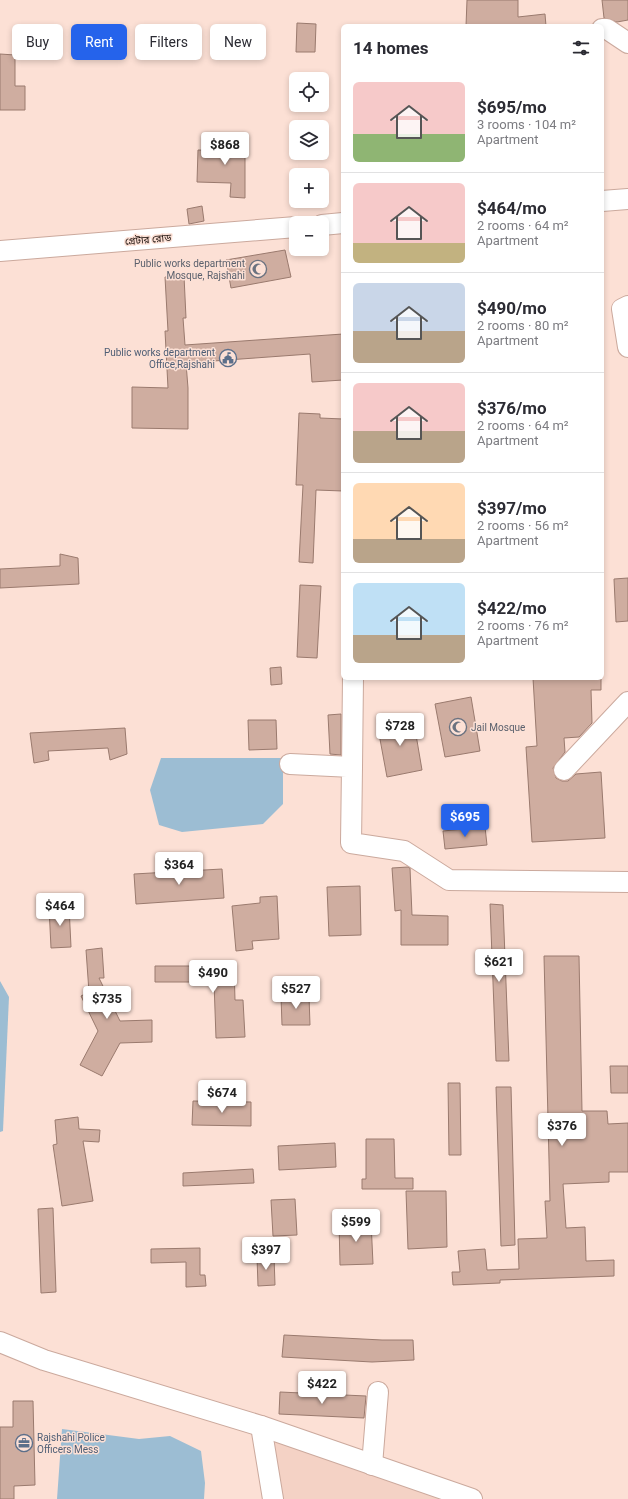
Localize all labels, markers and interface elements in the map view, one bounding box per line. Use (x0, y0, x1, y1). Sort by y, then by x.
chip: Buy (12, 24, 63, 60)
chip: Rent (71, 24, 127, 60)
chip: Filters (135, 24, 202, 60)
chip: New (210, 24, 266, 60)
icon: filters (570, 37, 592, 59)
text: 14 homes (353, 38, 429, 58)
map controls (289, 72, 329, 256)
button: locate (289, 72, 329, 112)
text: $695/mo (477, 97, 547, 117)
icon: home (385, 98, 433, 146)
text: 3 rooms · 104 m² (477, 117, 576, 132)
button: layers (289, 120, 329, 160)
pin: $868 (201, 132, 249, 166)
text: Apartment (477, 132, 539, 147)
text: $868 (210, 137, 240, 152)
button: + (289, 168, 329, 208)
text: $464/mo (477, 198, 547, 218)
icon: home (385, 199, 433, 247)
button: − (289, 216, 329, 256)
text: 2 rooms · 64 m² (477, 218, 569, 233)
street label: গ্রেটার রোড (124, 232, 173, 247)
text: Apartment (477, 233, 539, 248)
place label: Public works department Mosque, Rajshahi (134, 258, 245, 281)
mosque icon: Public works department Mosque, Rajshahi (248, 259, 268, 279)
text: $490/mo (477, 298, 547, 318)
icon: home (385, 299, 433, 347)
text: 2 rooms · 80 m² (477, 318, 569, 333)
text: Apartment (477, 333, 539, 348)
place label: Public works department Office,Rajshahi (104, 347, 215, 370)
public building icon: Public works department Office,Rajshahi (218, 348, 238, 368)
text: $376/mo (477, 398, 547, 418)
icon: home (385, 399, 433, 447)
text: 2 rooms · 64 m² (477, 418, 569, 433)
text: Apartment (477, 433, 539, 448)
text: $397/mo (477, 498, 547, 518)
icon: home (385, 499, 433, 547)
text: 2 rooms · 56 m² (477, 518, 569, 533)
text: Apartment (477, 533, 539, 548)
text: $422/mo (477, 598, 547, 618)
icon: home (385, 599, 433, 647)
text: 2 rooms · 76 m² (477, 618, 569, 633)
text: Apartment (477, 633, 539, 648)
pin: $728 (376, 713, 424, 747)
mosque icon: Jail Mosque (448, 717, 468, 737)
text: $728 (385, 718, 415, 733)
place label: Jail Mosque (471, 722, 525, 733)
pin: $695 (441, 804, 489, 838)
text: $695 (450, 809, 480, 824)
pin: $364 (155, 852, 203, 886)
text: $364 (164, 857, 194, 872)
pin: $464 (36, 893, 84, 927)
text: $464 (45, 898, 75, 913)
pin: $621 (475, 949, 523, 983)
text: $621 (484, 954, 514, 969)
pin: $490 (189, 960, 237, 994)
text: $490 (198, 965, 228, 980)
pin: $527 (272, 976, 320, 1010)
text: $527 (281, 981, 311, 996)
pin: $735 (83, 986, 131, 1020)
text: $735 (92, 991, 122, 1006)
pin: $674 (198, 1080, 246, 1114)
text: $674 (207, 1085, 237, 1100)
pin: $376 (538, 1113, 586, 1147)
text: $376 (547, 1118, 577, 1133)
pin: $599 (332, 1209, 380, 1243)
text: $599 (341, 1214, 371, 1229)
pin: $397 (242, 1237, 290, 1271)
text: $397 (251, 1242, 281, 1257)
pin: $422 (298, 1371, 346, 1405)
text: $422 (307, 1376, 337, 1391)
place label: Rajshahi Police Officers Mess (37, 1432, 105, 1455)
office icon: Rajshahi Police Officers Mess (14, 1433, 34, 1453)

